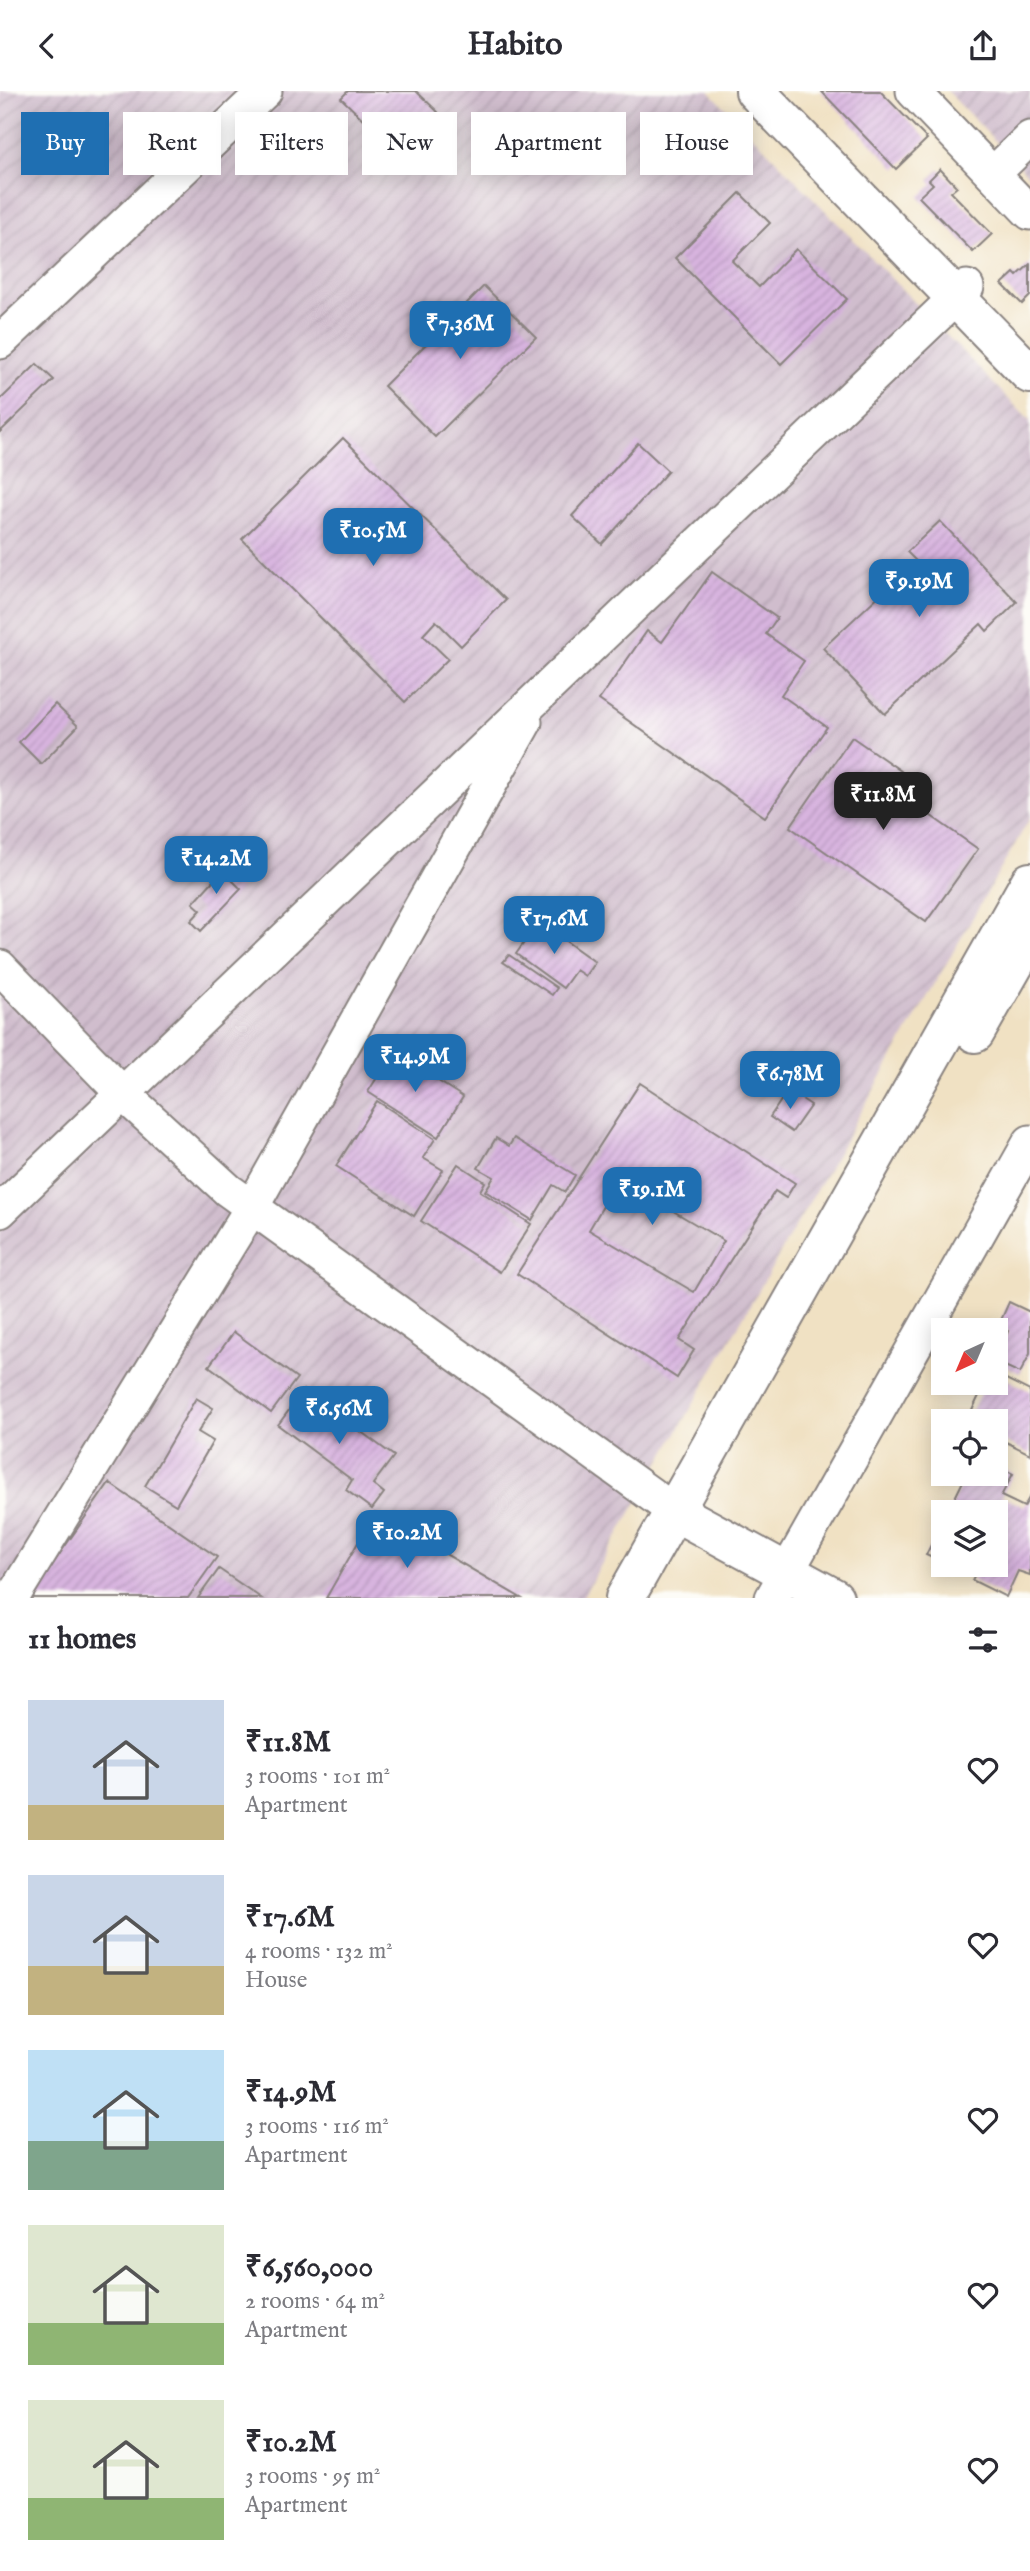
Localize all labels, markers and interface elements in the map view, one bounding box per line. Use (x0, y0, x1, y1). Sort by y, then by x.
text: Habito (468, 25, 562, 66)
icon: back (28, 27, 66, 65)
icon: share (964, 27, 1002, 65)
chip: Buy (21, 112, 109, 175)
chip: Rent (123, 112, 221, 175)
chip: Filters (235, 112, 348, 175)
chip: New (362, 112, 457, 175)
chip: Apartment (471, 112, 626, 175)
chip: House (640, 112, 753, 175)
pin: ₹7.36M (403, 301, 517, 361)
text: ₹7.36M (426, 309, 494, 338)
pin: ₹10.5M (316, 509, 430, 568)
text: ₹10.5M (339, 516, 407, 545)
pin: ₹9.19M (862, 559, 976, 619)
text: ₹9.19M (885, 567, 953, 596)
pin: ₹11.8M (826, 773, 940, 832)
text: ₹11.8M (850, 780, 916, 809)
pin: ₹14.2M (159, 837, 273, 896)
text: ₹14.2M (181, 844, 251, 873)
pin: ₹17.6M (497, 897, 611, 956)
text: ₹17.6M (520, 904, 588, 933)
pin: ₹14.9M (358, 1035, 472, 1094)
text: ₹14.9M (380, 1042, 450, 1071)
pin: ₹6.78M (733, 1051, 847, 1111)
text: ₹6.78M (756, 1059, 824, 1088)
pin: ₹19.1M (595, 1167, 709, 1227)
text: ₹19.1M (619, 1175, 685, 1204)
north arrow (931, 1318, 1008, 1395)
map controls (931, 1318, 1008, 1577)
pin: ₹6.56M (282, 1387, 396, 1446)
text: ₹6.56M (305, 1394, 373, 1423)
button: locate (931, 1409, 1008, 1486)
button: layers (931, 1500, 1008, 1577)
pin: ₹10.2M (350, 1511, 464, 1570)
text: ₹10.2M (372, 1518, 442, 1547)
text: 11 homes (28, 1621, 136, 1659)
icon: filters (964, 1621, 1002, 1659)
text: ₹11.8M (245, 1724, 331, 1762)
icon: home (84, 1728, 168, 1812)
icon: heart (964, 1751, 1002, 1789)
text: 3 rooms · 101 m² (245, 1762, 390, 1791)
text: Apartment (245, 1791, 348, 1820)
text: ₹17.6M (245, 1899, 335, 1937)
icon: home (84, 1903, 168, 1987)
icon: heart (964, 1926, 1002, 1964)
text: 4 rooms · 132 m² (245, 1937, 393, 1966)
text: House (245, 1966, 307, 1995)
text: ₹14.9M (245, 2074, 336, 2112)
icon: home (84, 2078, 168, 2162)
icon: heart (964, 2101, 1002, 2139)
text: 3 rooms · 116 m² (245, 2112, 389, 2141)
text: Apartment (245, 2141, 348, 2170)
text: ₹6,560,000 (245, 2249, 373, 2287)
icon: home (84, 2253, 168, 2337)
icon: heart (964, 2276, 1002, 2314)
text: 2 rooms · 64 m² (245, 2287, 385, 2316)
text: Apartment (245, 2316, 348, 2345)
text: ₹10.2M (245, 2424, 337, 2462)
icon: home (84, 2428, 168, 2512)
icon: heart (964, 2451, 1002, 2489)
text: 3 rooms · 95 m² (245, 2462, 380, 2491)
text: Apartment (245, 2491, 348, 2520)

